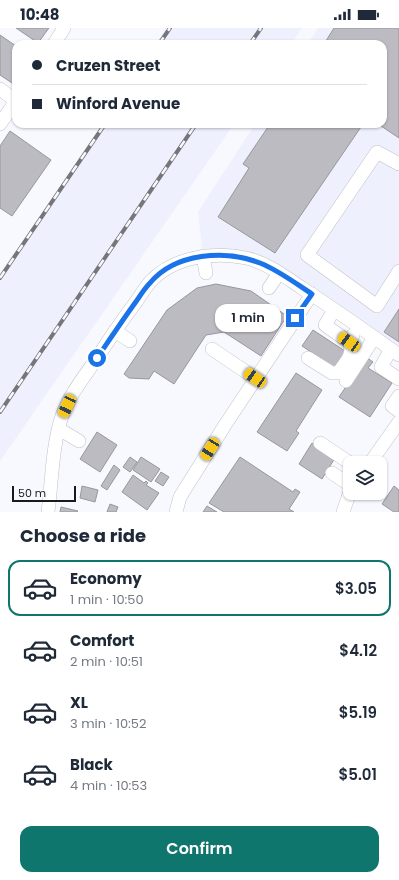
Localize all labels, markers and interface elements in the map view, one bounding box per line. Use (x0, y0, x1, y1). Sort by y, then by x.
text: 10:48 (20, 4, 60, 25)
text: Cruzen Street (56, 55, 160, 76)
text: Winford Avenue (56, 93, 180, 114)
callout: 1 min (215, 304, 281, 332)
text: 1 min (231, 308, 265, 327)
route end (286, 309, 304, 327)
car (336, 330, 362, 354)
route start (88, 349, 106, 367)
car (242, 366, 268, 390)
car (56, 393, 78, 419)
car (199, 436, 221, 462)
map controls (343, 456, 387, 500)
button: layers (343, 456, 387, 500)
scale bar (12, 484, 76, 503)
text: 50 m (18, 485, 46, 501)
text: Choose a ride (20, 523, 146, 548)
text: Economy (70, 568, 142, 589)
icon: car (22, 570, 58, 606)
text: $3.05 (335, 578, 377, 599)
text: 1 min · 10:50 (70, 590, 144, 609)
text: Comfort (70, 630, 134, 651)
icon: car (22, 632, 58, 668)
text: $4.12 (339, 640, 377, 661)
text: 2 min · 10:51 (70, 652, 143, 671)
text: XL (70, 692, 88, 713)
icon: car (22, 694, 58, 730)
text: $5.19 (339, 702, 377, 723)
text: 3 min · 10:52 (70, 714, 146, 733)
text: Black (70, 754, 113, 775)
icon: car (22, 756, 58, 792)
text: $5.01 (339, 764, 377, 785)
text: 4 min · 10:53 (70, 776, 147, 795)
button: Confirm (20, 826, 379, 872)

